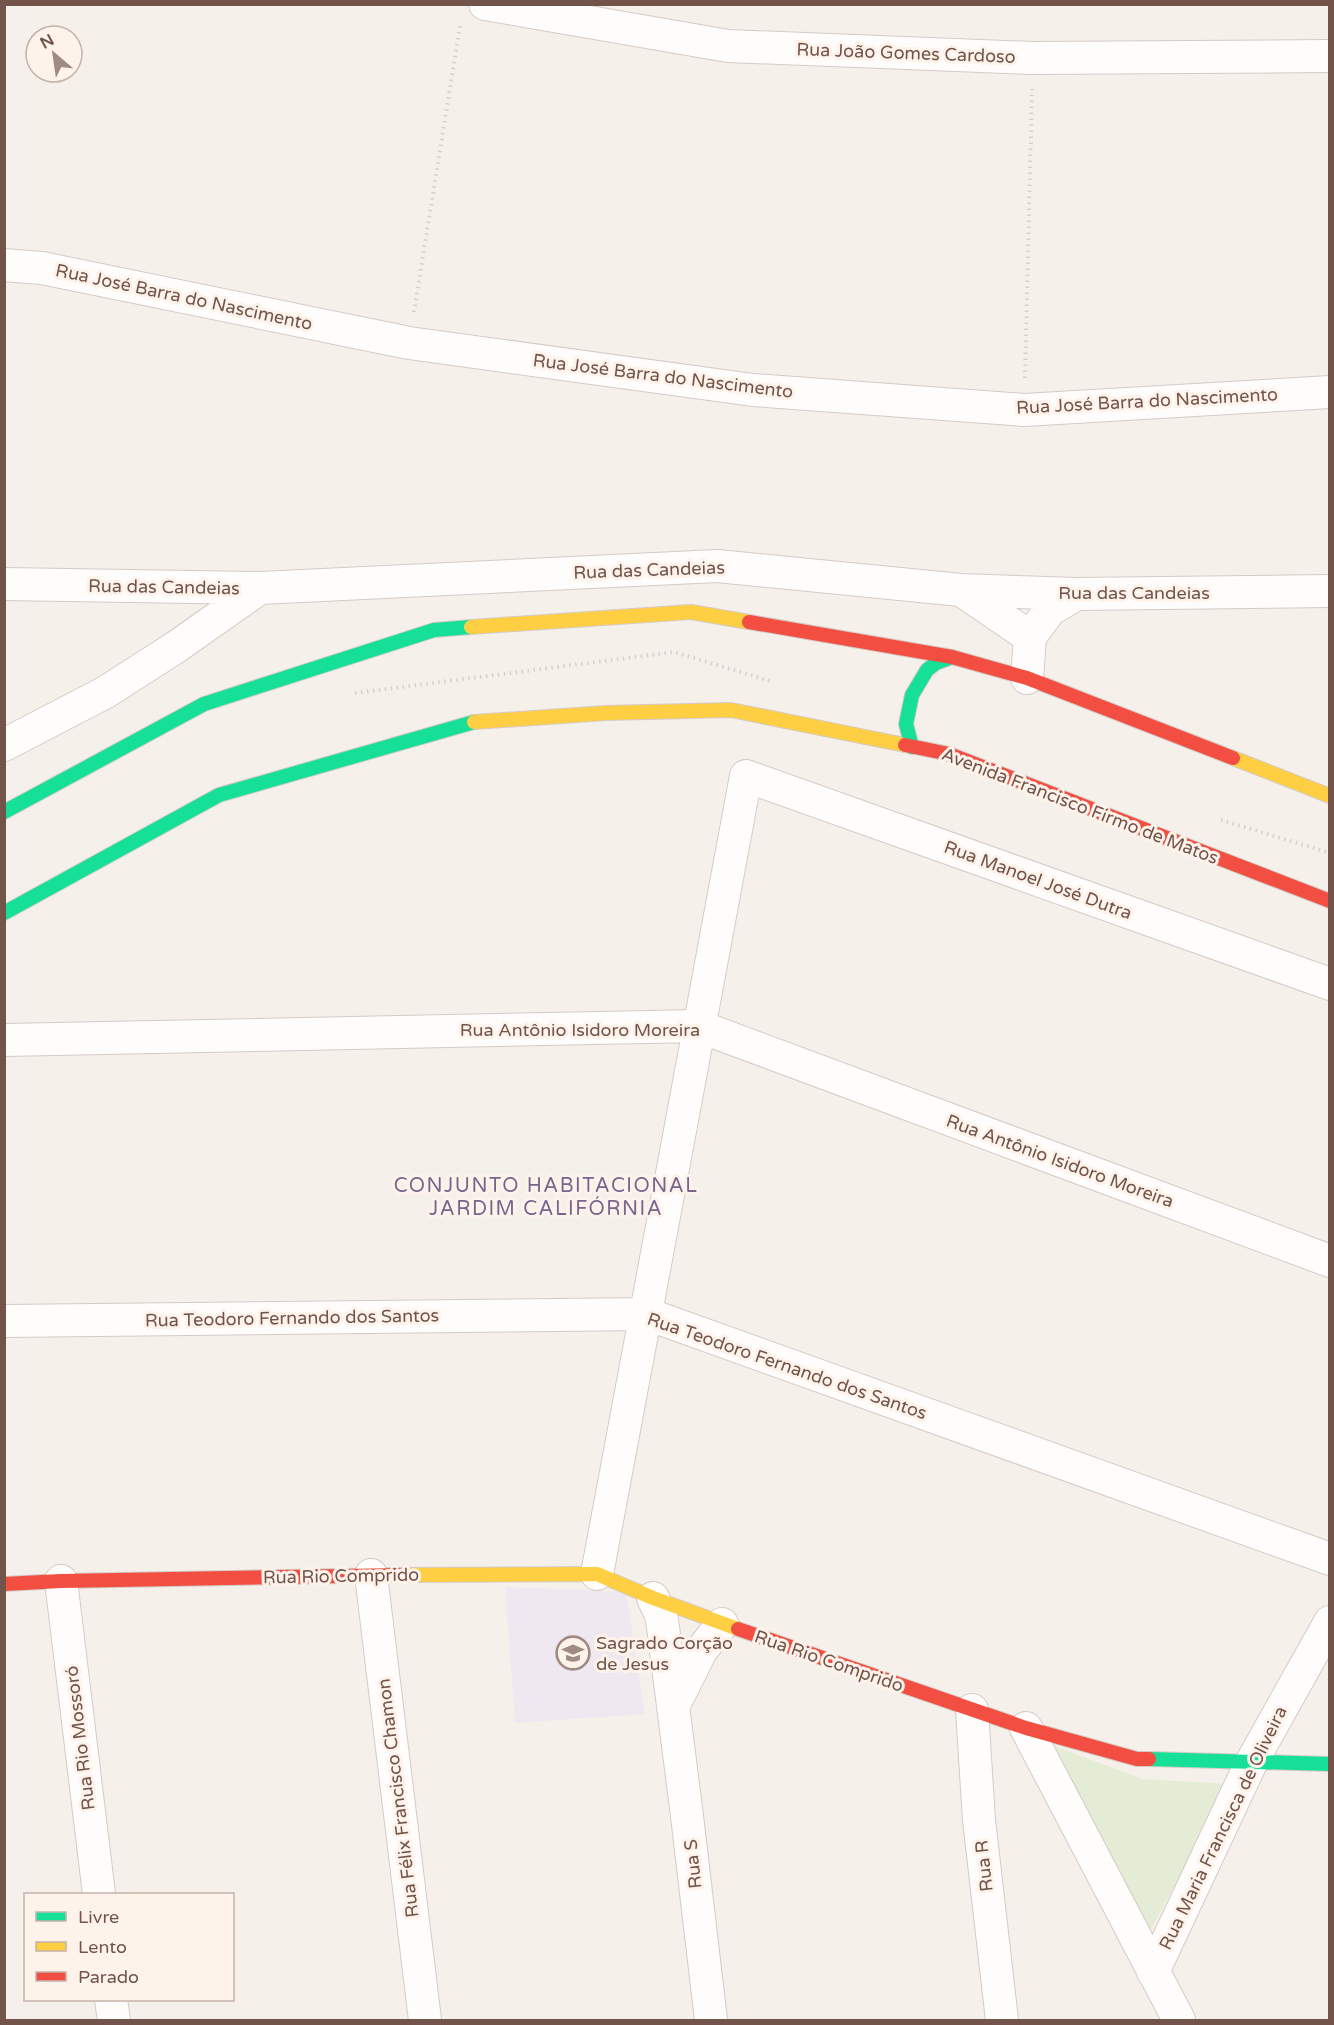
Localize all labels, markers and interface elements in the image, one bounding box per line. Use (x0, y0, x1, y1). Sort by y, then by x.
north arrow (24, 24, 84, 84)
text: N (37, 30, 58, 54)
street label: Rua João Gomes Cardoso (796, 38, 1016, 68)
street label: Rua José Barra do Nascimento (54, 259, 314, 335)
street label: Rua José Barra do Nascimento (532, 349, 794, 403)
street label: Rua José Barra do Nascimento (1016, 383, 1278, 419)
street label: Rua das Candeias (573, 556, 725, 584)
street label: Rua das Candeias (88, 575, 240, 599)
street label: Rua das Candeias (1058, 582, 1210, 604)
street label: Avenida Francisco Firmo de Matos (939, 743, 1221, 869)
street label: Rua Manoel José Dutra (941, 836, 1135, 924)
street label: Rua Antônio Isidoro Moreira (460, 1019, 700, 1041)
street label: Rua Antônio Isidoro Moreira (943, 1110, 1177, 1212)
district label: CONJUNTO HABITACIONAL JARDIM CALIFÓRNIA (394, 1174, 698, 1221)
street label: Rua Teodoro Fernando dos Santos (145, 1304, 439, 1332)
street label: Rua Teodoro Fernando dos Santos (644, 1308, 930, 1424)
street label: Rua Rio Comprido (263, 1564, 419, 1588)
street label: Rua Rio Comprido (752, 1625, 906, 1697)
place label: Sagrado Corção de Jesus (596, 1632, 733, 1675)
school or university icon: Sagrado Corção de Jesus (555, 1635, 591, 1671)
street label: Rua Rio Mossoró (60, 1664, 100, 1811)
street label: Rua Félix Francisco Chamon (372, 1677, 424, 1919)
street label: Rua Maria Francisca de Oliveira (1154, 1703, 1292, 1953)
street label: Rua S (679, 1838, 707, 1890)
street label: Rua R (970, 1839, 998, 1893)
legend (24, 1893, 234, 2001)
text: Livre (78, 1906, 119, 1928)
text: Lento (78, 1936, 127, 1958)
text: Parado (78, 1966, 139, 1988)

